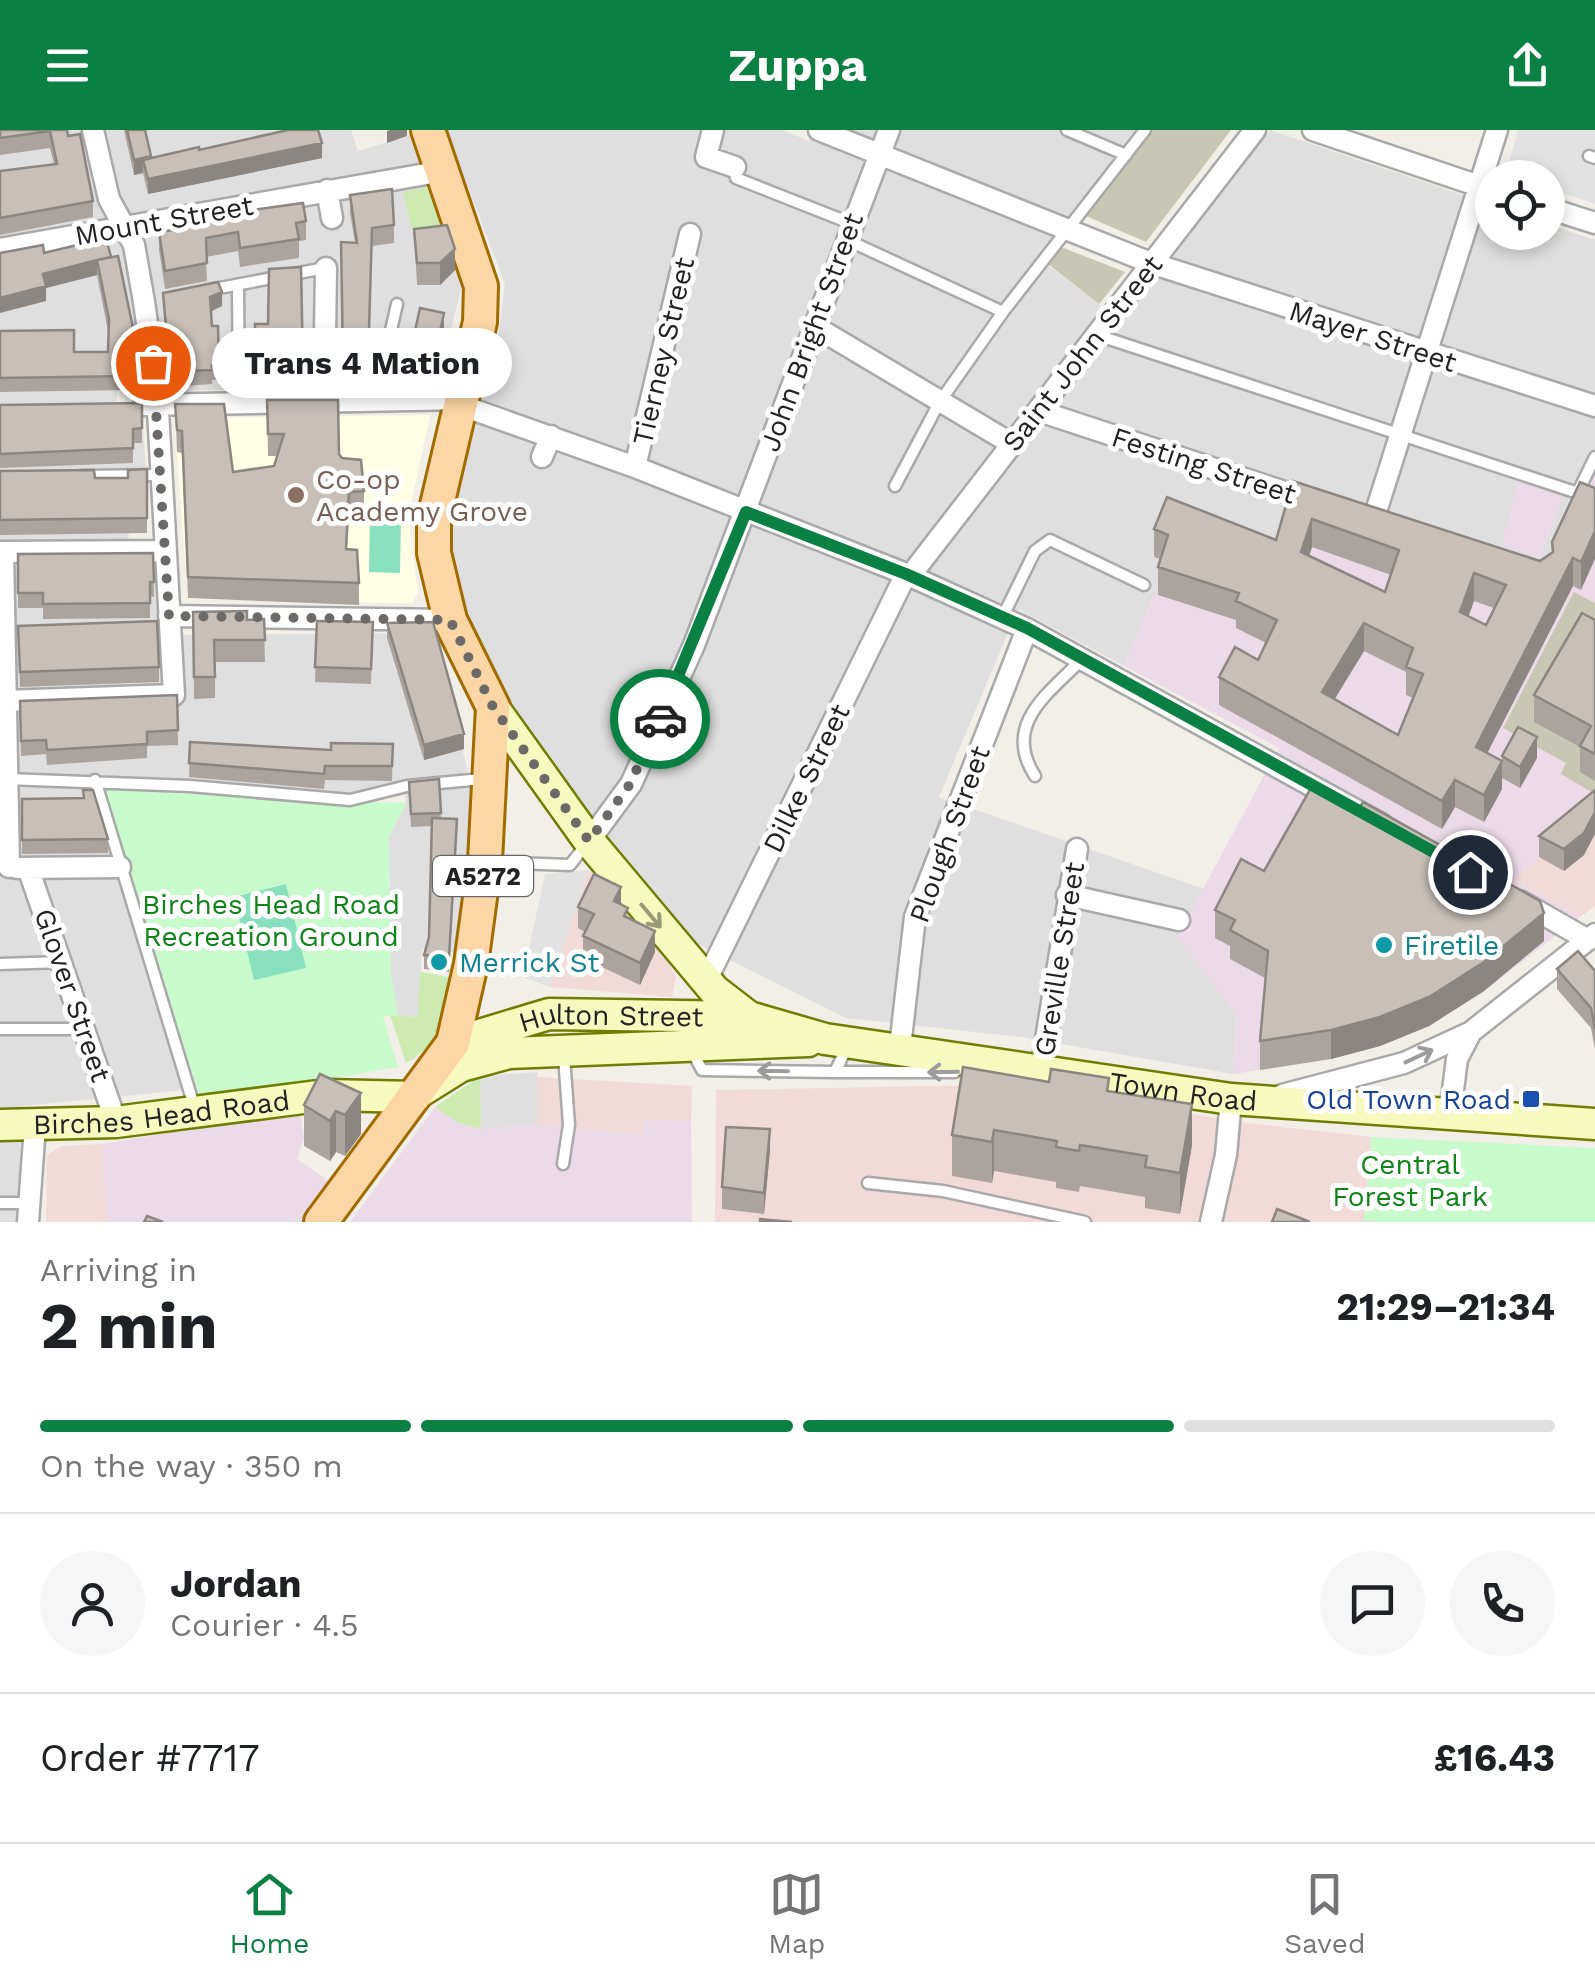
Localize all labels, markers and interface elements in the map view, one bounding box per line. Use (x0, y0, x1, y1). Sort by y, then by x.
icon: menu (40, 38, 95, 93)
icon: share (1500, 38, 1555, 93)
text: Zuppa (728, 39, 867, 92)
map controls (1475, 160, 1565, 250)
button: locate (1475, 160, 1565, 250)
street label: Mount Street (72, 189, 256, 252)
street label: John Bright Street (753, 208, 870, 456)
street label: Saint John Street (996, 249, 1169, 458)
street label: Tierney Street (626, 254, 701, 448)
street label: Mayer Street (1285, 294, 1461, 379)
pin (111, 321, 196, 406)
callout: Trans 4 Mation (213, 328, 513, 398)
icon: bag (126, 336, 181, 391)
text: Trans 4 Mation (244, 344, 480, 382)
street label: Festing Street (1108, 420, 1300, 511)
place label: Co-op Academy Grove (316, 463, 528, 528)
marker: Co-op Academy Grove (285, 484, 307, 506)
courier (610, 669, 710, 769)
icon: car (633, 692, 688, 747)
street label: Dilke Street (756, 698, 857, 858)
street label: Plough Street (902, 741, 997, 927)
pin (1428, 830, 1513, 915)
icon: home (1443, 845, 1498, 900)
road number: A5272 (433, 856, 533, 896)
street label: Greville Street (1028, 859, 1091, 1059)
park label: Birches Head Road Recreation Ground (142, 888, 400, 953)
one-way arrow (640, 903, 662, 929)
street label: Glover Street (27, 904, 118, 1086)
place label: Firetile (1404, 929, 1499, 962)
marker: Firetile (1373, 934, 1395, 956)
place label: Merrick St (459, 946, 600, 979)
marker: Merrick St (428, 951, 450, 973)
street label: Hulton Street (515, 997, 704, 1039)
one-way arrow (1404, 1046, 1434, 1064)
one-way arrow (757, 1062, 789, 1081)
one-way arrow (928, 1062, 960, 1081)
street label: Town Road (1107, 1065, 1258, 1118)
place label: Old Town Road (1306, 1083, 1511, 1116)
street label: Birches Head Road (33, 1084, 292, 1141)
marker: Old Town Road (1520, 1088, 1542, 1110)
park label: Central Forest Park (1332, 1148, 1488, 1213)
text: Arriving in (40, 1251, 197, 1289)
text: 21:29–21:34 (1336, 1285, 1555, 1329)
text: 2 min (40, 1288, 218, 1364)
text: On the way · 350 m (40, 1447, 343, 1485)
button: person (40, 1551, 145, 1656)
button: chat (1320, 1551, 1425, 1656)
button: phone (1450, 1551, 1555, 1656)
text: Jordan (170, 1562, 302, 1606)
text: Courier · 4.5 (170, 1606, 359, 1644)
text: Order #7717 (40, 1736, 260, 1780)
text: £16.43 (1434, 1736, 1555, 1780)
tab: Home (229, 1867, 309, 1960)
tab: Map (768, 1867, 825, 1960)
tab: Saved (1284, 1867, 1366, 1960)

